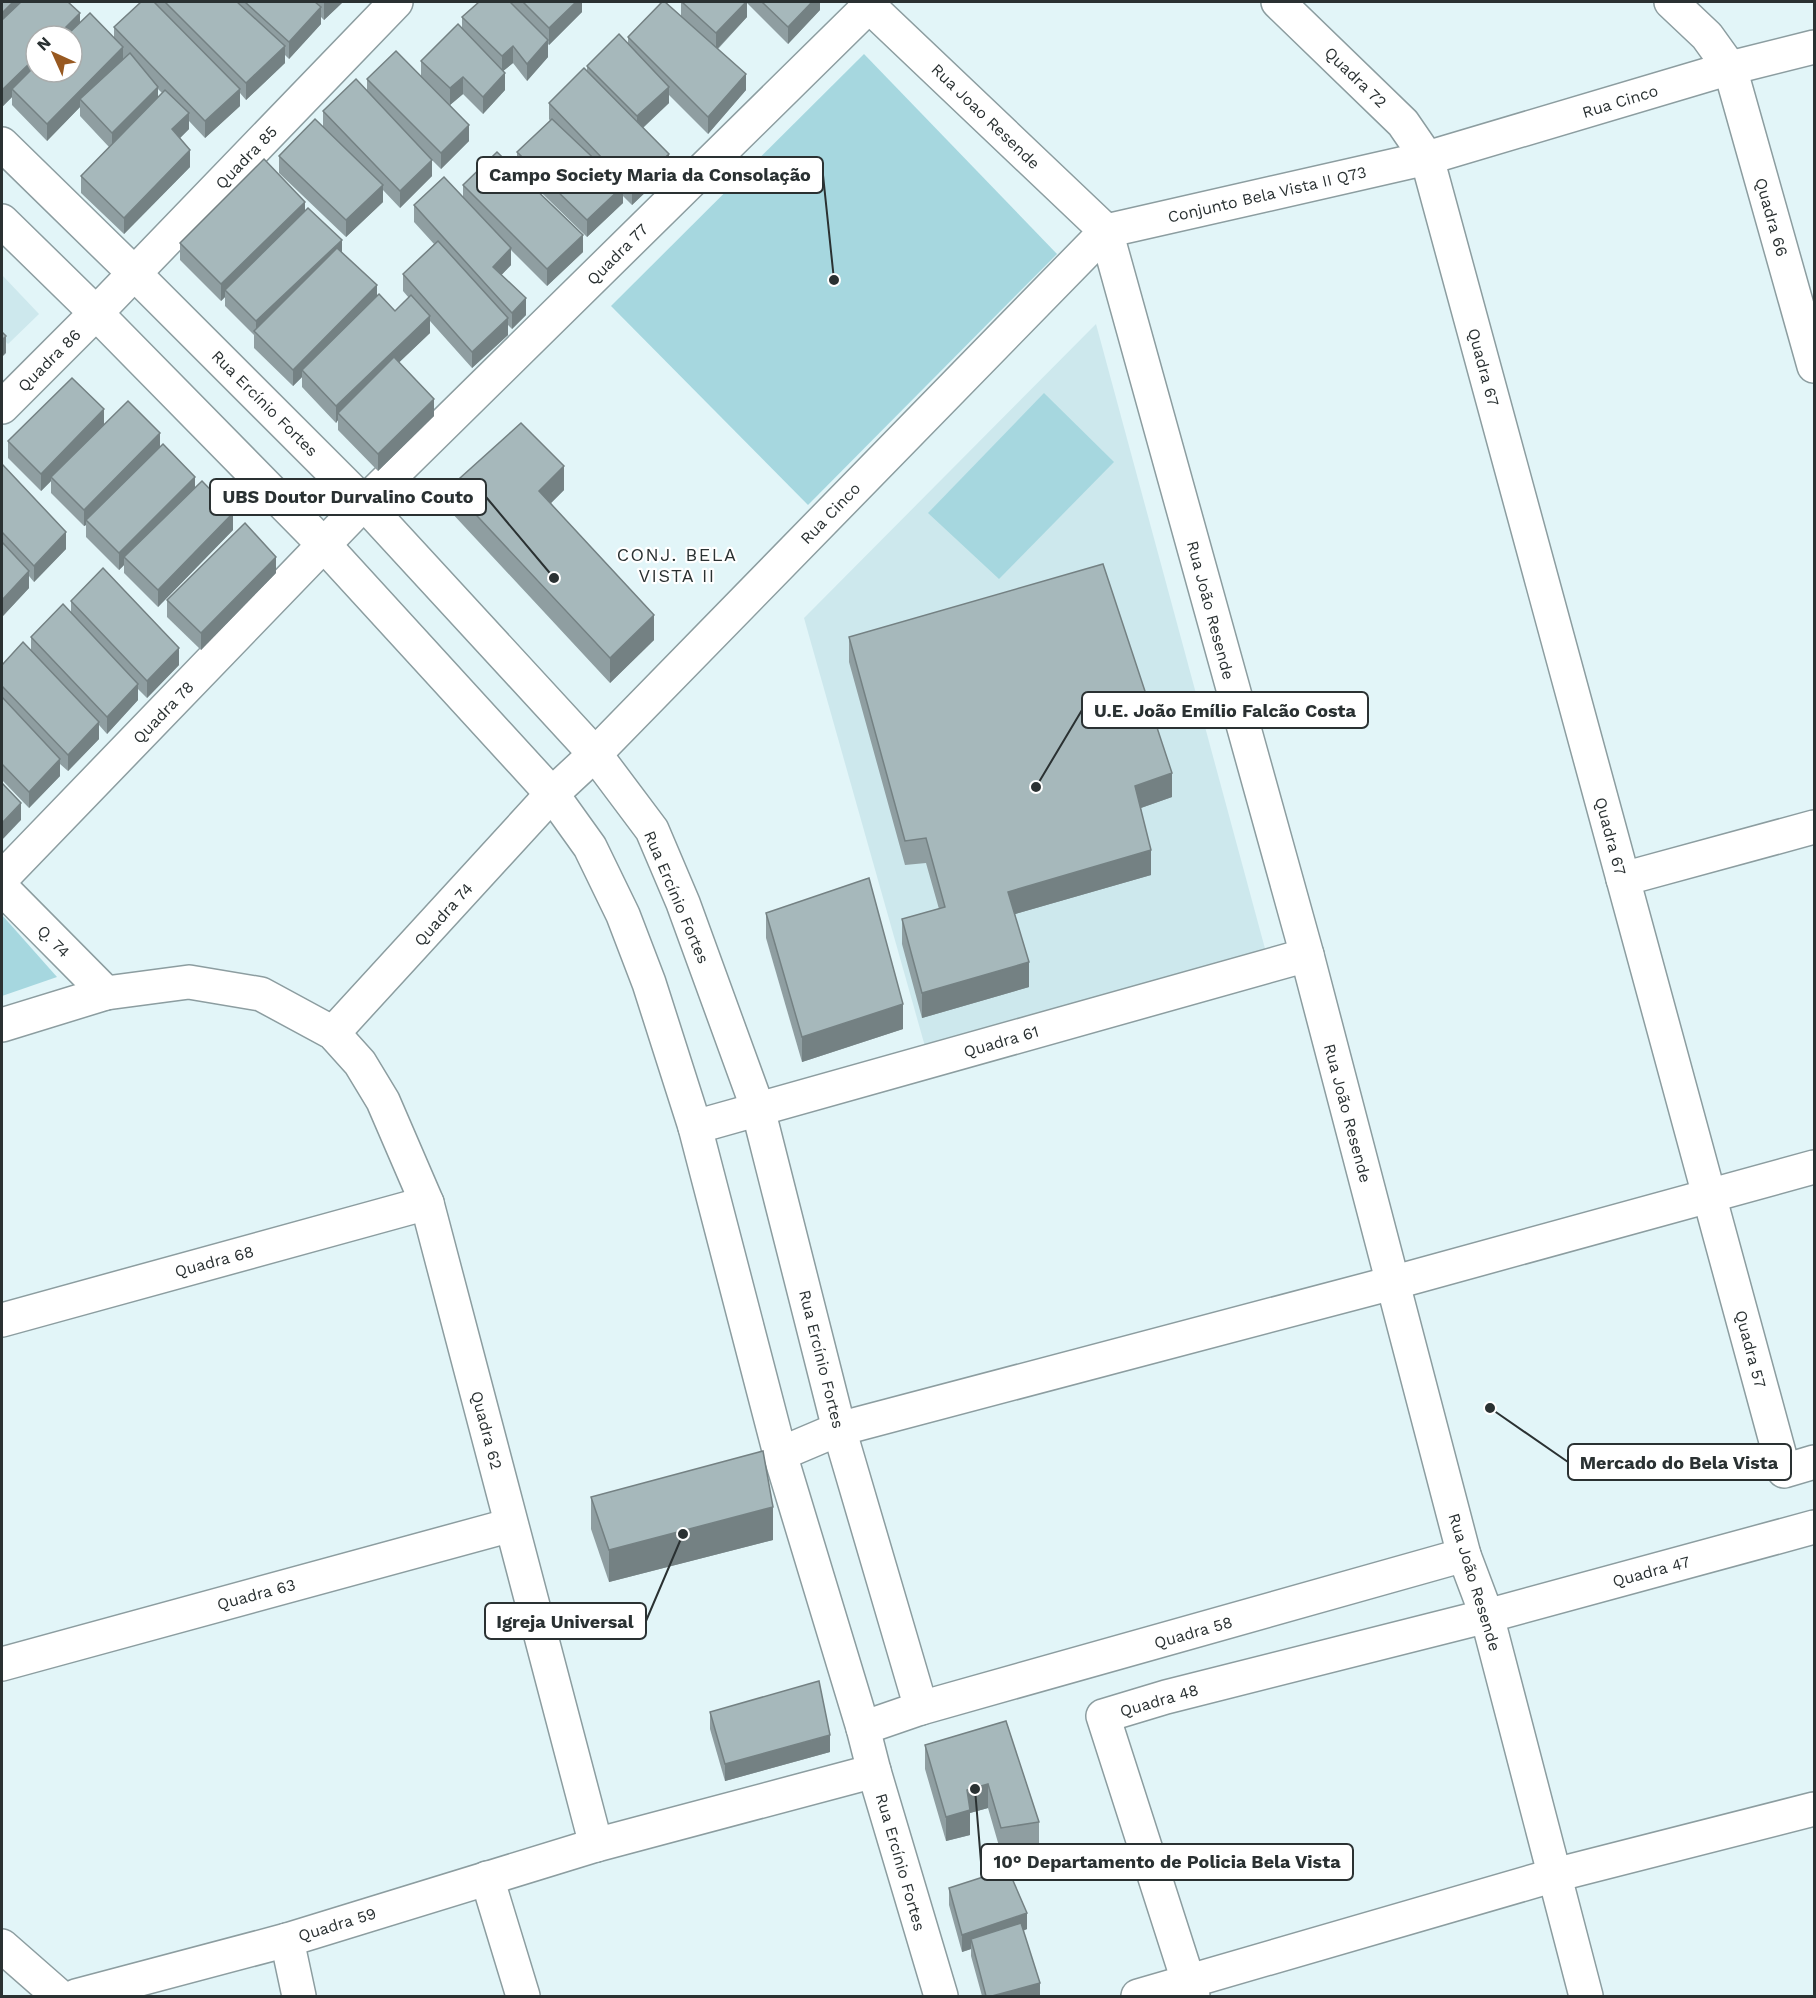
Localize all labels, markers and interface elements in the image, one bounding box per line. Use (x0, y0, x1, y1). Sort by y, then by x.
north arrow (24, 24, 84, 84)
text: N (33, 33, 55, 55)
street label: Quadra 72 (1321, 43, 1391, 112)
street label: Rua Joao Resende (928, 60, 1044, 173)
street label: Rua Cinco (1580, 81, 1660, 122)
street label: Quadra 85 (212, 122, 281, 193)
callout: Campo Society Maria da Consolação (477, 157, 823, 193)
street label: Conjunto Bela Vista II Q73 (1166, 162, 1368, 227)
text: Campo Society Maria da Consolação (489, 164, 811, 185)
street label: Quadra 66 (1751, 176, 1792, 259)
street label: Quadra 77 (583, 220, 652, 289)
street label: Quadra 86 (14, 325, 85, 396)
street label: Quadra 67 (1464, 326, 1503, 408)
street label: Rua Ercínio Fortes (208, 346, 322, 460)
callout: UBS Doutor Durvalino Couto (210, 479, 486, 515)
street label: Rua Cinco (796, 479, 864, 548)
text: UBS Doutor Durvalino Couto (222, 486, 474, 507)
street label: Rua João Resende (1183, 539, 1238, 682)
district label: CONJ. BELA VISTA II (617, 544, 737, 586)
street label: Quadra 78 (129, 677, 198, 747)
callout: U.E. João Emílio Falcão Costa (1082, 692, 1368, 728)
text: U.E. João Emílio Falcão Costa (1094, 700, 1357, 721)
street label: Quadra 67 (1591, 795, 1630, 877)
street label: Rua Ercínio Fortes (640, 828, 713, 966)
street label: Quadra 74 (410, 879, 477, 950)
street label: Q. 74 (33, 921, 74, 962)
street label: Quadra 61 (961, 1022, 1041, 1061)
street label: Rua João Resende (1320, 1042, 1375, 1185)
street label: Quadra 68 (173, 1242, 256, 1281)
street label: Rua Ercínio Fortes (795, 1288, 848, 1430)
street label: Quadra 57 (1731, 1308, 1770, 1390)
street label: Quadra 62 (467, 1389, 506, 1471)
callout: Mercado do Bela Vista (1568, 1444, 1791, 1480)
text: Mercado do Bela Vista (1580, 1452, 1779, 1473)
street label: Rua João Resende (1445, 1511, 1505, 1653)
street label: Quadra 47 (1610, 1552, 1692, 1591)
street label: Quadra 63 (215, 1575, 297, 1614)
callout: Igreja Universal (485, 1603, 646, 1639)
text: Igreja Universal (496, 1611, 634, 1632)
street label: Quadra 58 (1152, 1612, 1234, 1653)
street label: Quadra 48 (1118, 1680, 1201, 1721)
street label: Rua Ercínio Fortes (872, 1791, 929, 1933)
callout: 10° Departamento de Policia Bela Vista (981, 1844, 1353, 1880)
text: 10° Departamento de Policia Bela Vista (993, 1851, 1341, 1872)
street label: Quadra 59 (296, 1904, 378, 1945)

